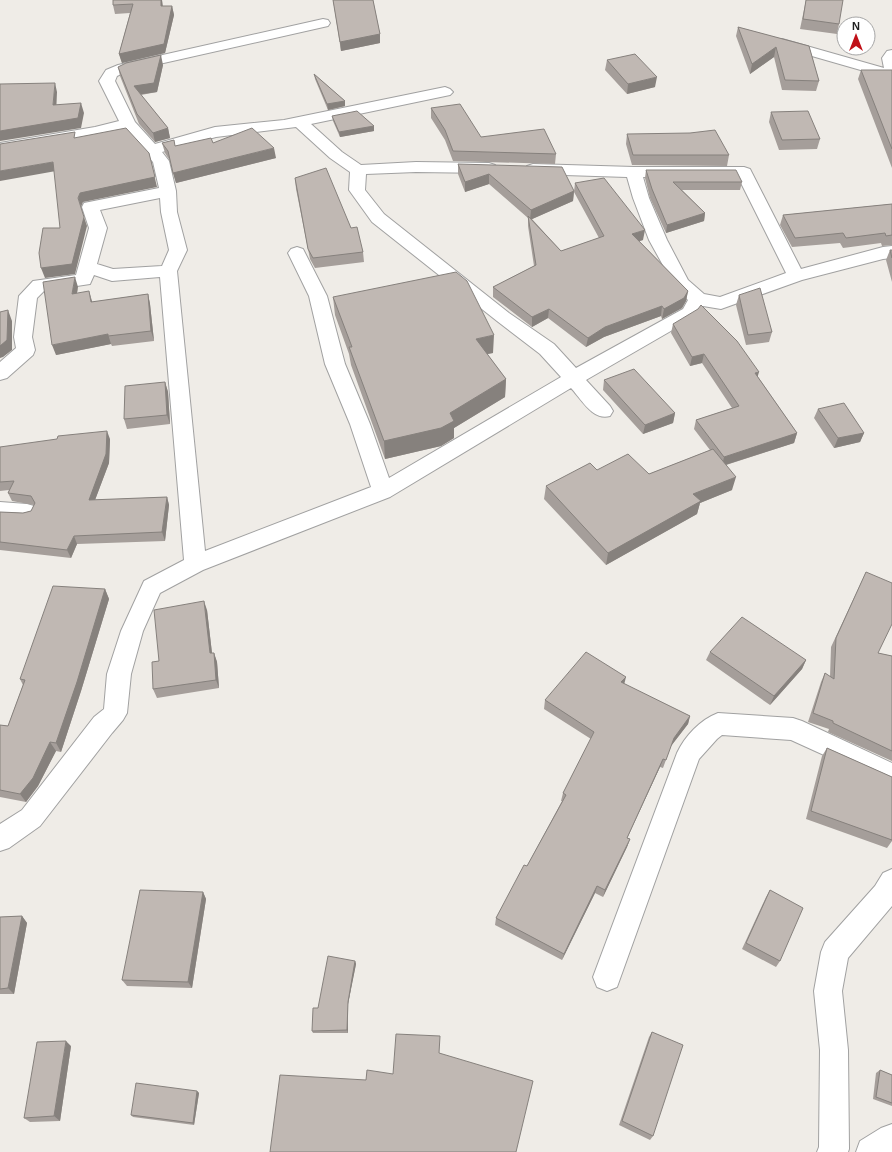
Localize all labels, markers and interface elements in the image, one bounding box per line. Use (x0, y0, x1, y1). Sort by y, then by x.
north arrow (836, 16, 876, 56)
text: N (852, 20, 860, 32)

